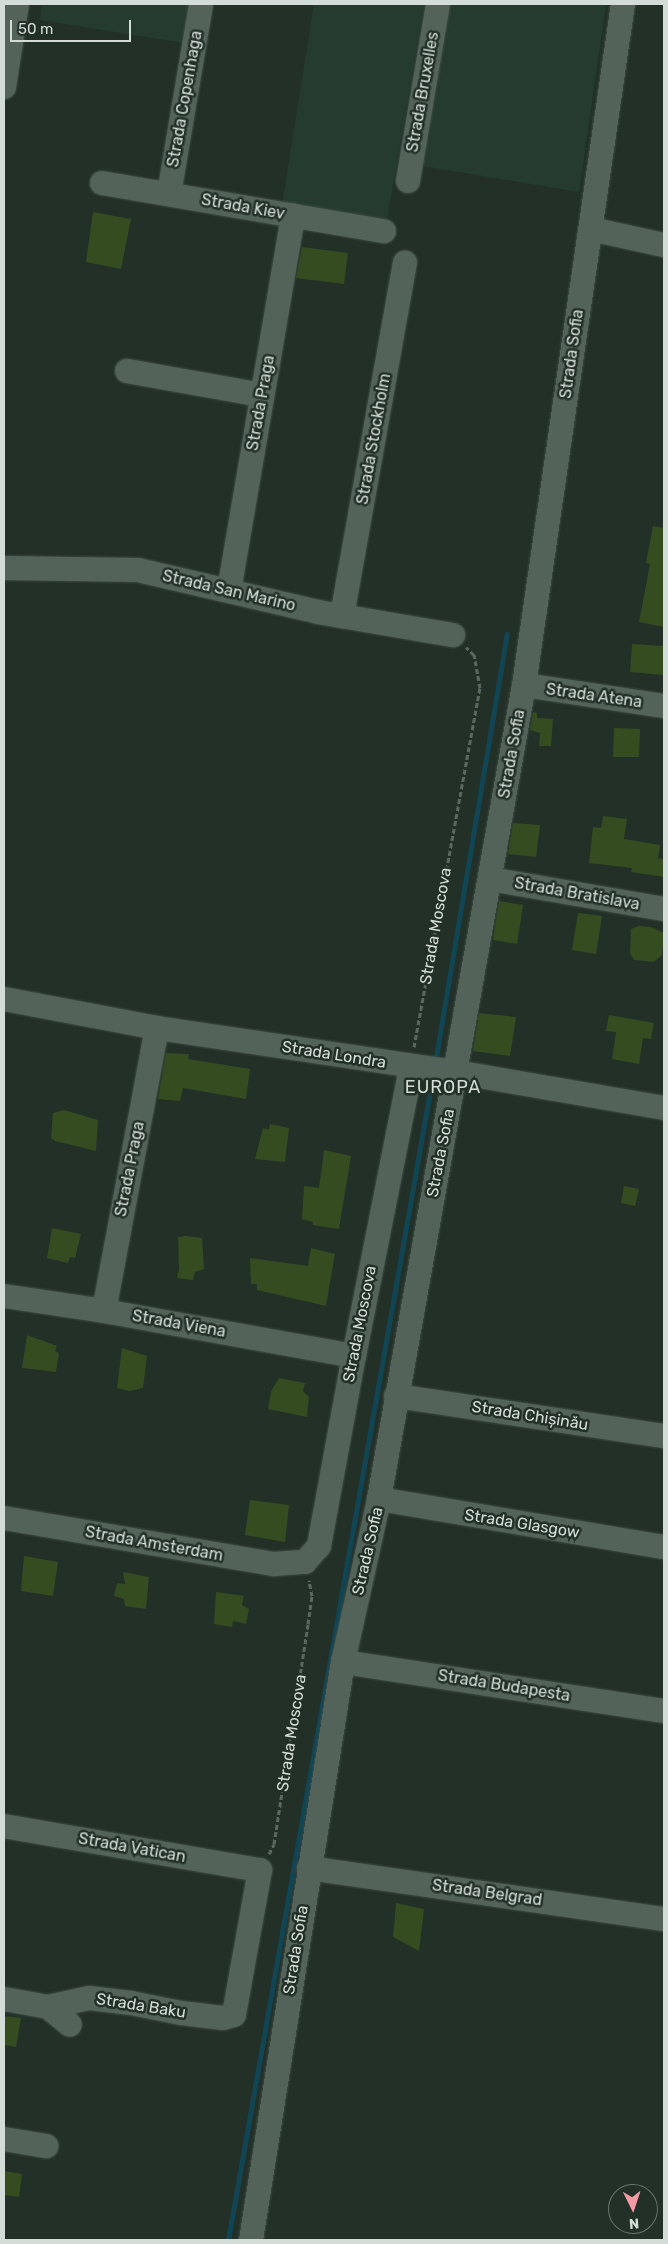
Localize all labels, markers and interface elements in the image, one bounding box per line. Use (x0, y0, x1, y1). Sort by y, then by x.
scale bar (12, 10, 134, 42)
text: 50 m (18, 20, 53, 38)
street label: Strada Copenhaga (164, 29, 206, 169)
street label: Strada Bruxelles (403, 30, 443, 154)
street label: Strada Kiev (200, 190, 286, 224)
street label: Strada Sofia (556, 308, 588, 400)
street label: Strada Praga (243, 354, 279, 452)
street label: Strada Stockholm (353, 372, 395, 506)
street label: Strada San Marino (161, 566, 297, 616)
street label: Strada Atena (544, 680, 644, 712)
street label: Strada Sofia (495, 708, 529, 800)
street label: Strada Moscova (416, 866, 456, 986)
street label: Strada Bratislava (513, 874, 641, 914)
street label: Strada Londra (281, 1037, 387, 1073)
district label: EUROPA (404, 1076, 482, 1098)
street label: Strada Sofia (423, 1107, 459, 1199)
street label: Strada Praga (111, 1120, 149, 1218)
street label: Strada Moscova (339, 1264, 381, 1384)
street label: Strada Viena (131, 1306, 227, 1342)
street label: Strada Chișinău (470, 1397, 590, 1435)
street label: Strada Sofia (349, 1505, 387, 1597)
street label: Strada Glasgow (463, 1505, 581, 1543)
street label: Strada Amsterdam (83, 1522, 225, 1566)
street label: Strada Budapesta (436, 1666, 572, 1706)
street label: Strada Moscova (273, 1673, 311, 1793)
street label: Strada Vatican (77, 1829, 187, 1867)
street label: Strada Belgrad (431, 1876, 543, 1910)
street label: Strada Sofia (279, 1904, 313, 1996)
street label: Strada Baku (95, 1989, 187, 2023)
north arrow (608, 2184, 658, 2234)
text: N (628, 2215, 640, 2232)

